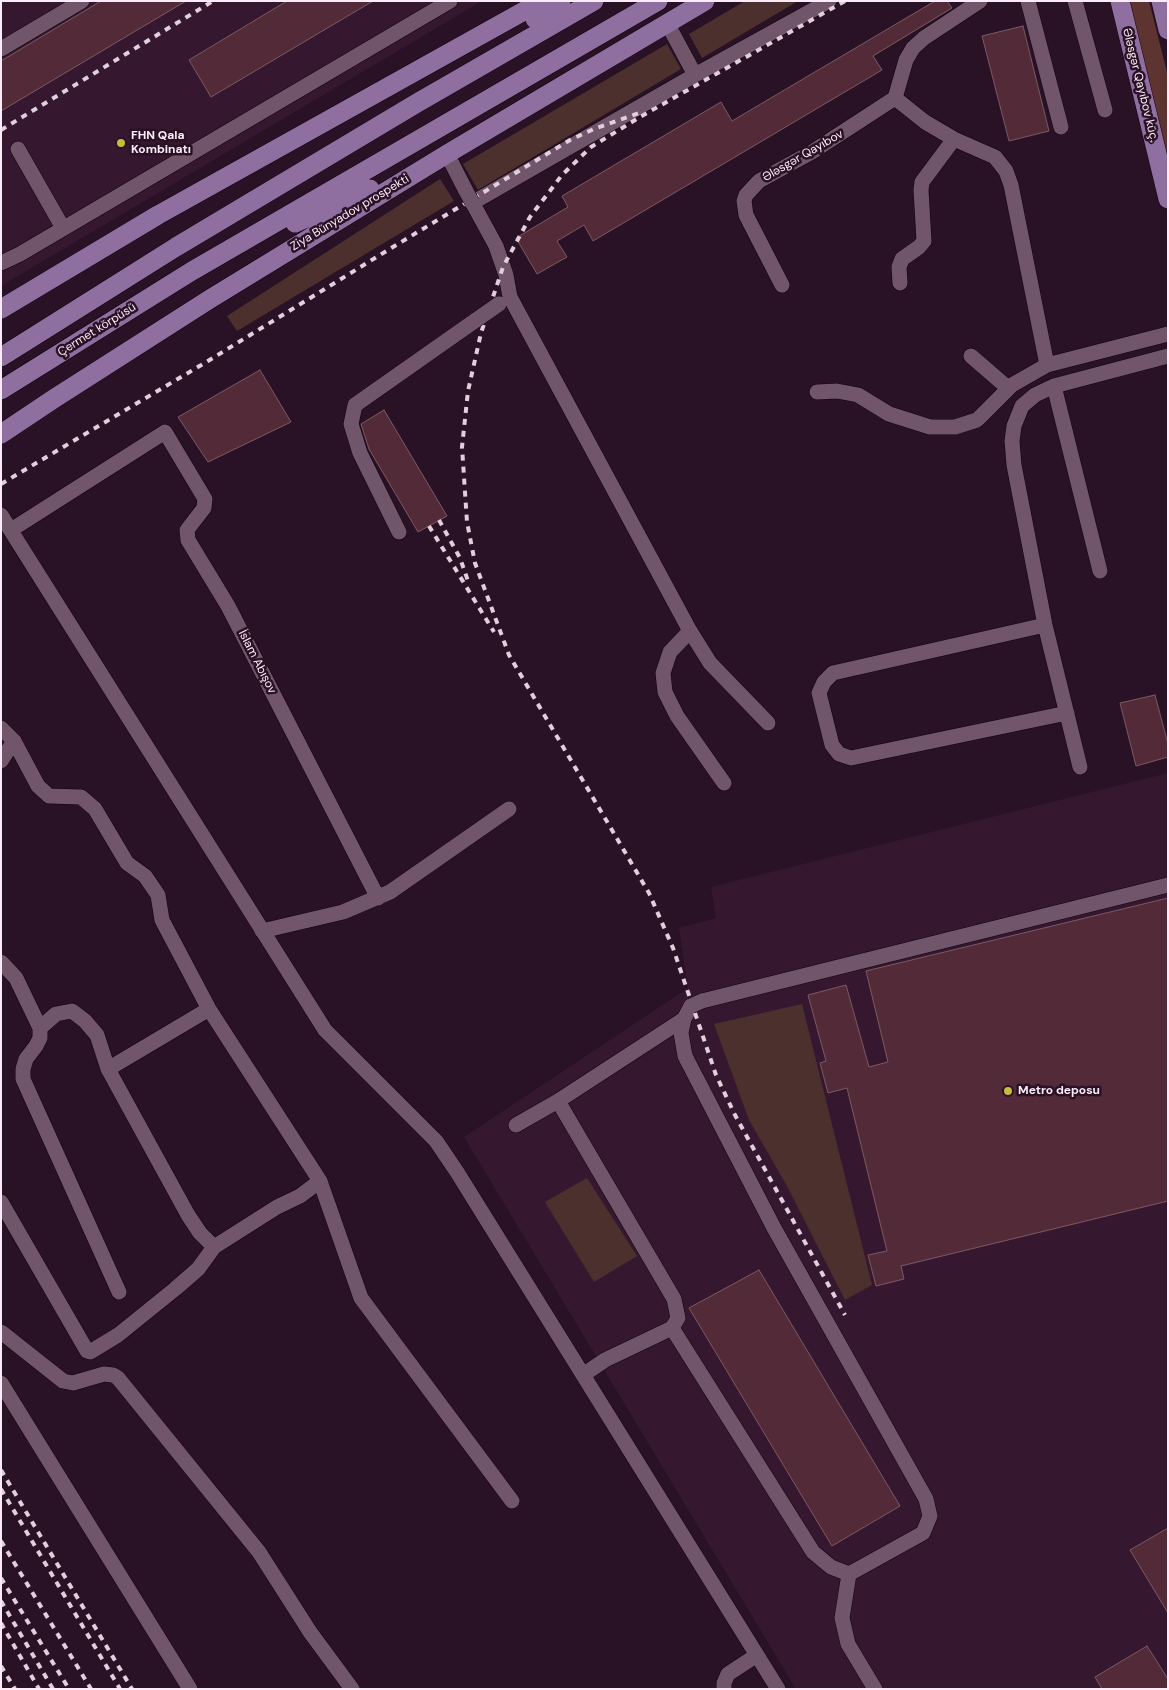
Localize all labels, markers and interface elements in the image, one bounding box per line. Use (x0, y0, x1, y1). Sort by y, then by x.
street label: Ələsgər Qayıbov küç. (1119, 27, 1161, 143)
street label: Ələsgər Qayıbov (760, 127, 846, 185)
place label: FHN Qala Kombinatı (131, 129, 191, 157)
marker: FHN Qala Kombinatı (115, 137, 127, 149)
street label: Ziya Bünyadov prospekti (288, 172, 412, 254)
street label: Çermet körpüsü (55, 300, 139, 360)
street label: İslam Abışov (235, 628, 279, 696)
place label: Metro deposu (1018, 1084, 1100, 1098)
marker: Metro deposu (1002, 1085, 1014, 1097)

